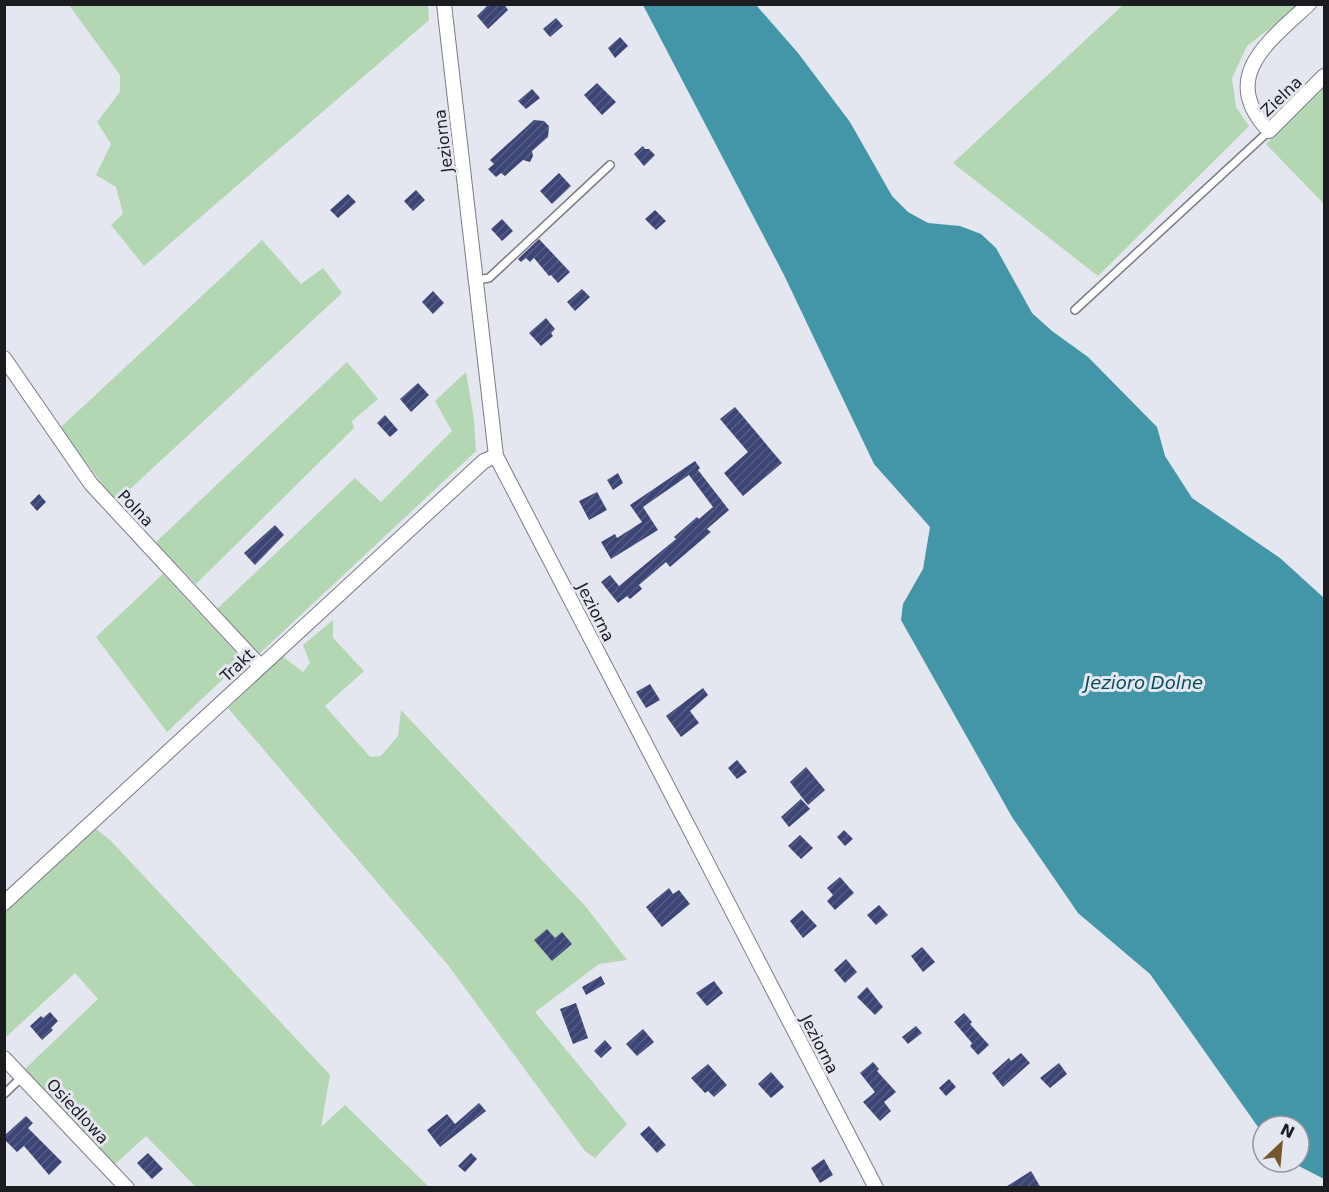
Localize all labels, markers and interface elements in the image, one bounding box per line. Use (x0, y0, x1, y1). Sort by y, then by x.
street label: Zielna (1257, 72, 1306, 120)
street label: Jeziorna (430, 108, 457, 175)
street label: Polna (114, 486, 157, 531)
street label: Jeziorna (572, 579, 618, 645)
street label: Trakt (216, 645, 258, 686)
water label: Jezioro Dolne (1082, 672, 1203, 693)
street label: Jeziorna (796, 1011, 842, 1077)
street label: Osiedlowa (43, 1075, 113, 1148)
north arrow (1251, 1114, 1311, 1174)
text: N (1277, 1119, 1298, 1142)

